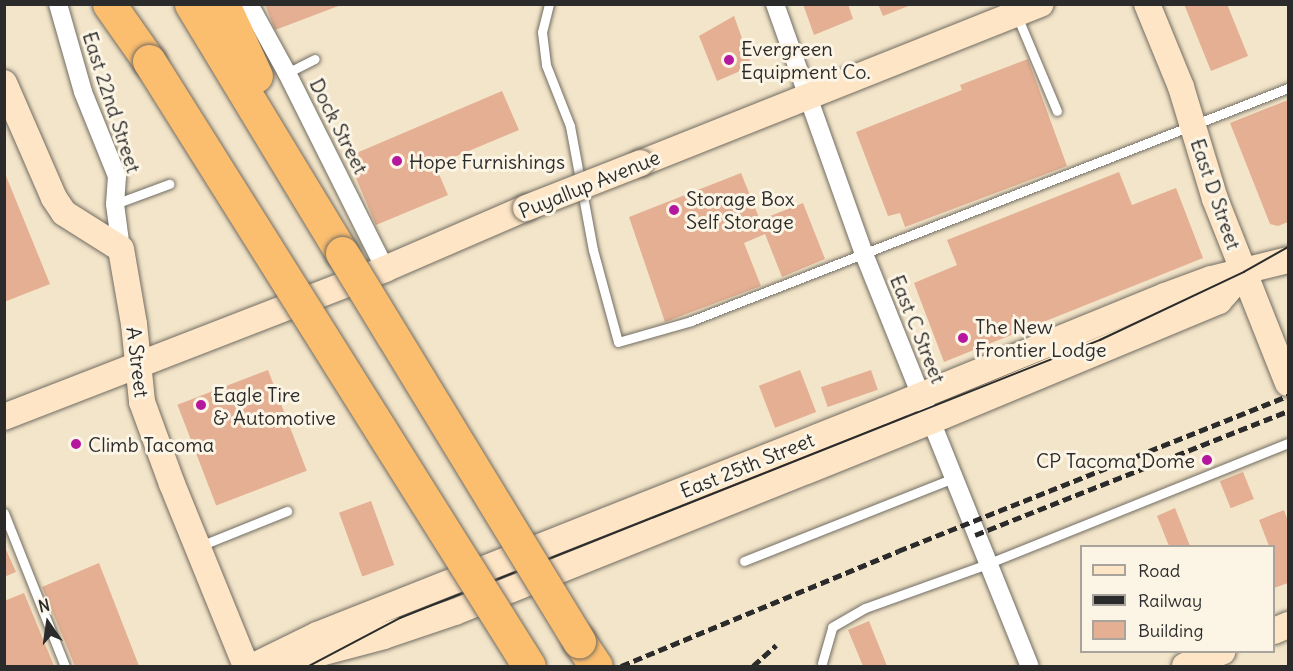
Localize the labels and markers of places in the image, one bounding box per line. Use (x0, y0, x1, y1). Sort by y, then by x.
place label: Evergreen Equipment Co. (741, 36, 871, 83)
marker: Evergreen Equipment Co. (722, 53, 736, 67)
place label: Hope Furnishings (409, 149, 565, 173)
marker: Hope Furnishings (390, 154, 404, 168)
place label: Storage Box Self Storage (686, 186, 795, 233)
marker: Storage Box Self Storage (667, 203, 681, 217)
place label: The New Frontier Lodge (975, 314, 1107, 361)
marker: The New Frontier Lodge (956, 331, 970, 345)
place label: Eagle Tire & Automotive (213, 382, 336, 429)
marker: Eagle Tire & Automotive (194, 398, 208, 412)
place label: Climb Tacoma (88, 432, 214, 456)
marker: Climb Tacoma (69, 437, 83, 451)
place label: CP Tacoma Dome (1036, 448, 1195, 472)
marker: CP Tacoma Dome (1200, 453, 1214, 467)

